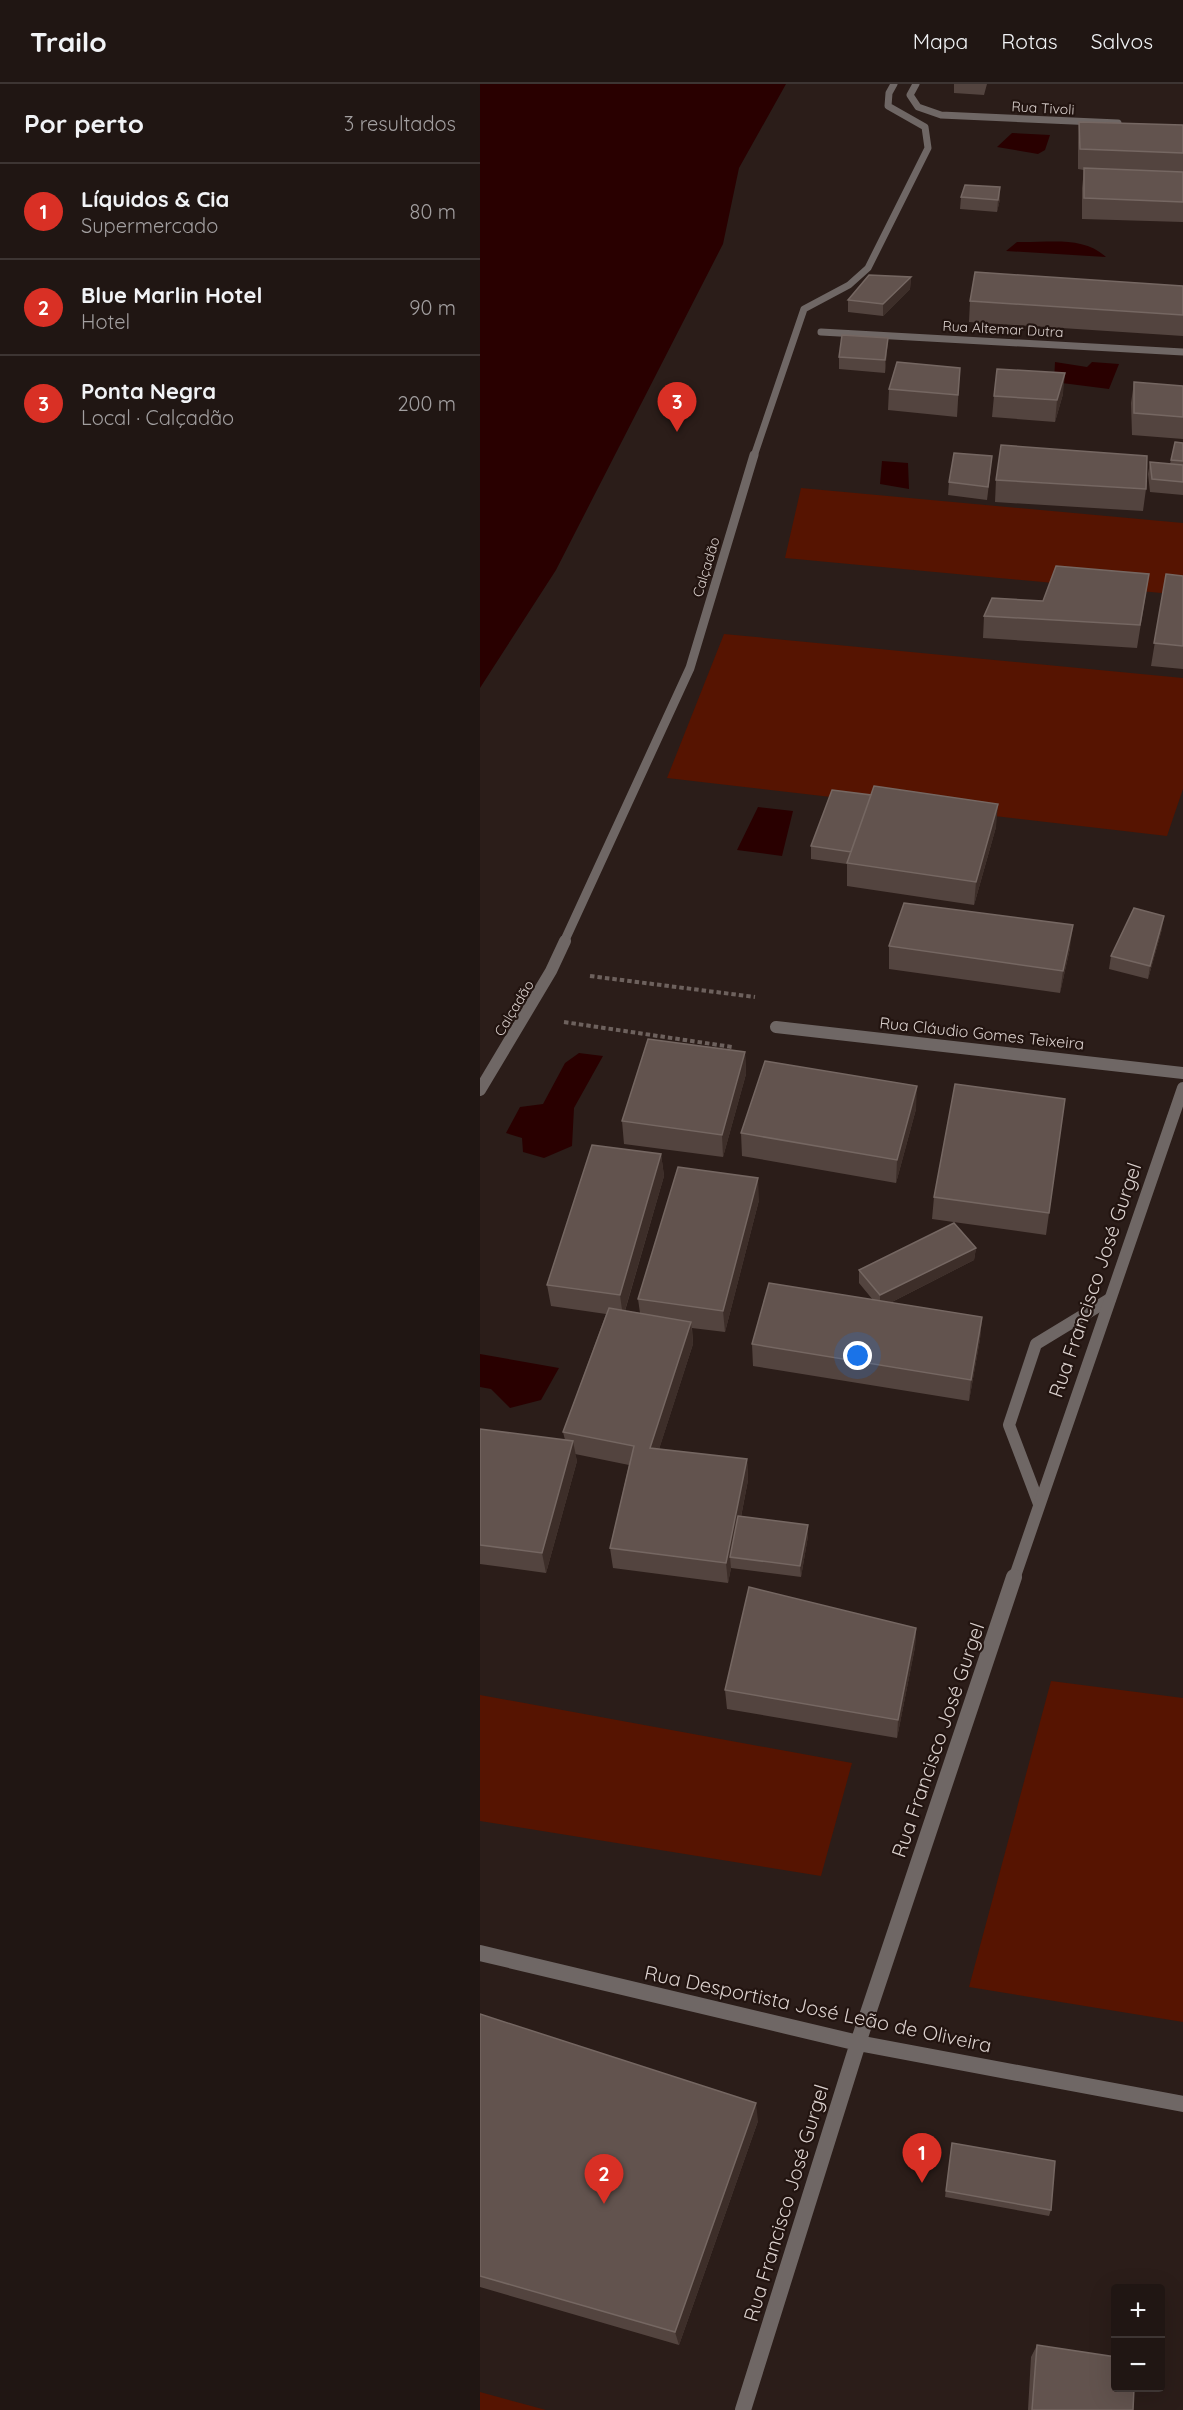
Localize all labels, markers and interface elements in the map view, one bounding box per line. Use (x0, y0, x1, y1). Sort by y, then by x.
text: Trailo (30, 24, 107, 59)
text: Mapa (913, 28, 968, 54)
text: Rotas (1001, 28, 1058, 54)
text: Salvos (1091, 28, 1153, 54)
street label: Rua Tivoli (1011, 97, 1075, 119)
text: Por perto (24, 107, 144, 140)
text: 3 resultados (344, 111, 456, 136)
text: Líquidos & Cia (81, 185, 229, 213)
text: 1 (40, 199, 47, 224)
text: 80 m (410, 199, 456, 224)
text: Supermercado (81, 213, 218, 238)
text: Blue Marlin Hotel (81, 281, 262, 309)
text: 2 (38, 295, 49, 320)
text: 90 m (409, 295, 456, 320)
text: Hotel (81, 309, 130, 334)
street label: Rua Altemar Dutra (942, 317, 1064, 341)
text: Ponta Negra (81, 377, 216, 405)
pin: 3 (658, 382, 696, 432)
text: 3 (38, 391, 49, 416)
text: 200 m (397, 391, 456, 416)
text: Local · Calçadão (81, 405, 234, 430)
street label: Calçadão (688, 535, 724, 599)
street label: Calçadão (490, 977, 538, 1039)
street label: Rua Cláudio Gomes Teixeira (879, 1012, 1085, 1054)
street label: Rua Francisco José Gurgel (1043, 1159, 1147, 1401)
your location (843, 1341, 872, 1370)
street label: Rua Francisco José Gurgel (886, 1619, 990, 1861)
street label: Rua Desportista José Leão de Oliveira (642, 1959, 994, 2058)
street label: Rua Francisco José Gurgel (738, 2081, 834, 2324)
pin: 1 (902, 2134, 942, 2183)
pin: 2 (584, 2154, 624, 2204)
map controls (1111, 2284, 1165, 2392)
button: + (1111, 2284, 1165, 2338)
button: − (1111, 2338, 1165, 2392)

